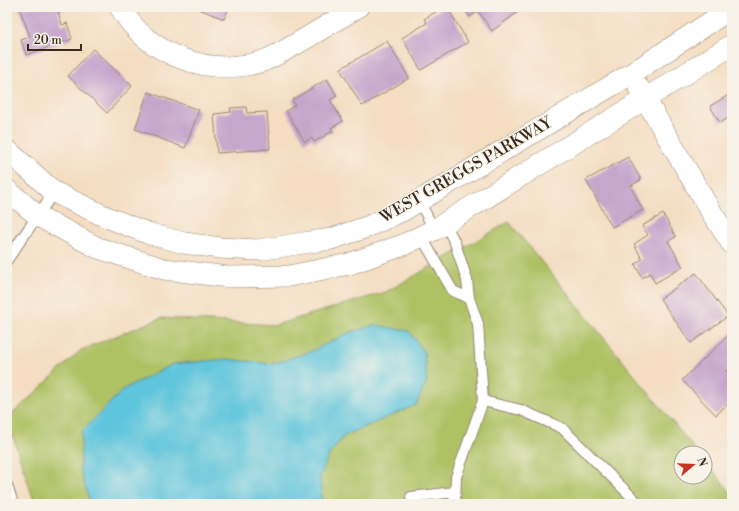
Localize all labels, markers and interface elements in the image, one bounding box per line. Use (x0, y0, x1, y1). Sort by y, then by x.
scale bar (28, 26, 81, 52)
text: 20 m (34, 33, 62, 48)
street label: WEST GREGGS PARKWAY (375, 112, 557, 228)
north arrow (673, 445, 713, 485)
text: N (693, 456, 710, 469)

